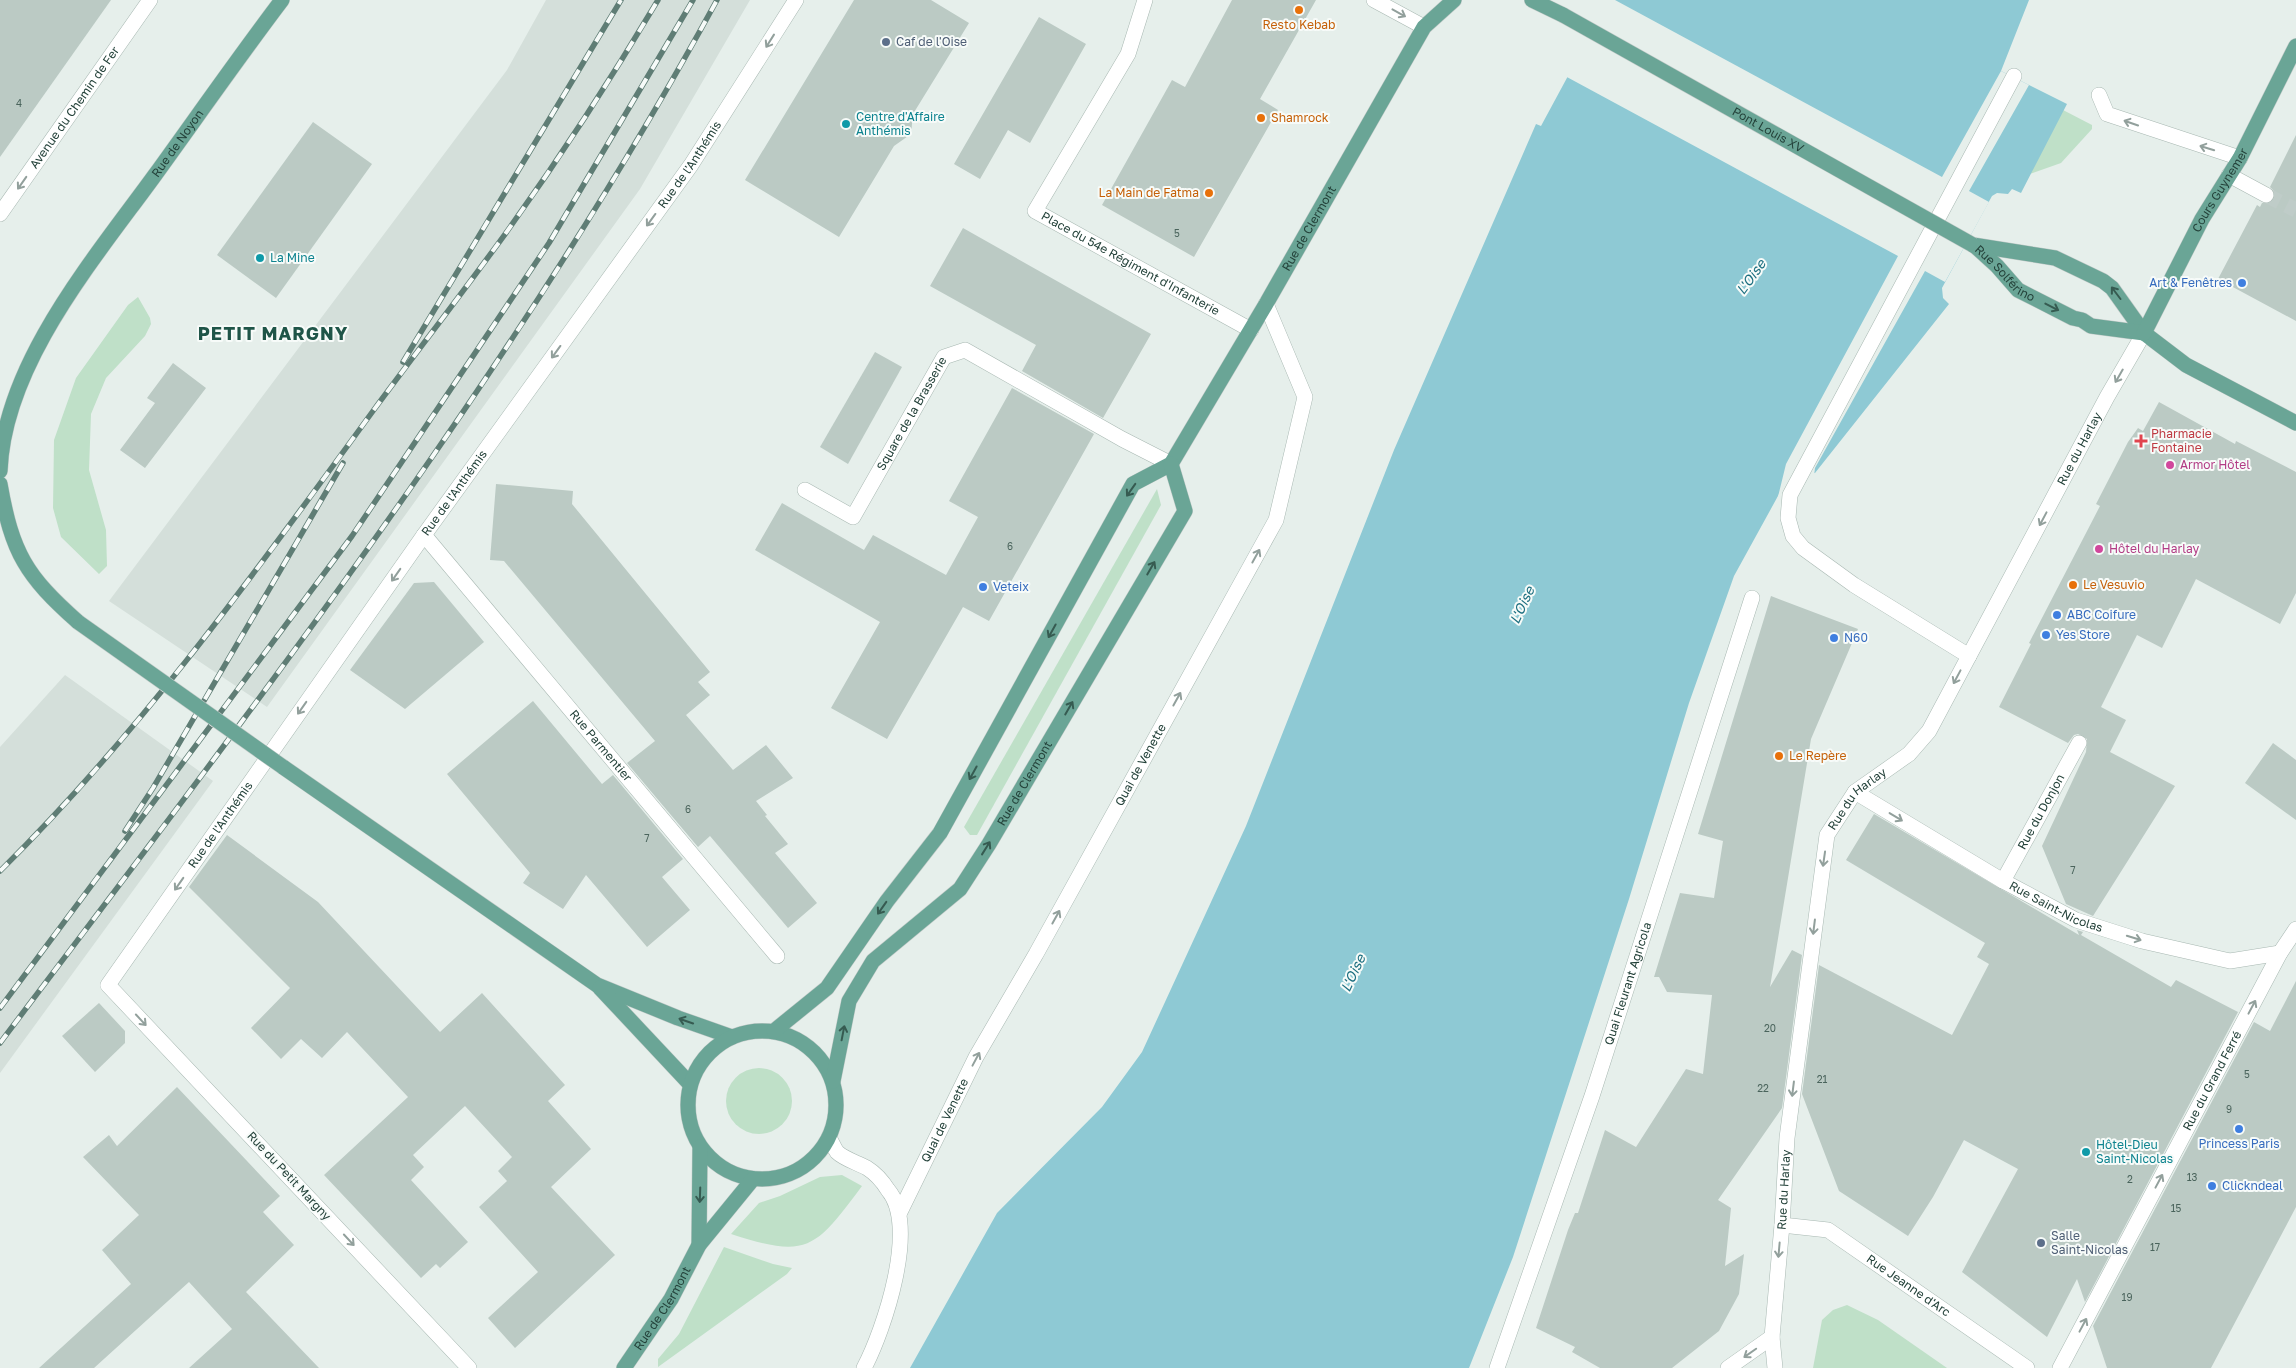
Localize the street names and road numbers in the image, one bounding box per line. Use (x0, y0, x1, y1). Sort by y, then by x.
street label: Avenue du Chemin de Fer (26, 43, 122, 171)
street label: Pont Louis XV (1730, 103, 1807, 156)
street label: Rue de Noyon (148, 106, 207, 180)
street label: Rue de l'Anthémis (654, 118, 724, 211)
street label: Cours Guynemer (2189, 145, 2251, 234)
street label: Rue de Clermont (1278, 183, 1339, 274)
street label: Place du 54e Régiment d'Infanterie (1039, 208, 1222, 318)
street label: Rue Solférino (1972, 242, 2038, 304)
street label: Square de la Brasserie (873, 354, 950, 473)
street label: Rue du Harlay (2053, 409, 2105, 488)
street label: Rue de l'Anthémis (418, 447, 490, 539)
street label: Rue Parmentier (567, 707, 636, 785)
street label: Quai de Venette (1111, 721, 1169, 808)
street label: Rue de Clermont (993, 738, 1055, 828)
street label: Rue du Harlay (1824, 764, 1889, 833)
street label: Rue du Donjon (2014, 771, 2067, 852)
street label: Rue de l'Anthémis (185, 778, 256, 871)
street label: Rue Saint-Nicolas (2007, 878, 2105, 935)
street label: Quai Fleurant Agricola (1601, 920, 1654, 1047)
street label: Rue du Grand Ferré (2179, 1028, 2244, 1133)
street label: Quai de Venette (918, 1076, 971, 1165)
street label: Rue du Petit Margny (244, 1128, 335, 1223)
street label: Rue du Harlay (1774, 1149, 1793, 1230)
street label: Rue Jeanne d'Arc (1864, 1251, 1954, 1320)
street label: Rue de Clermont (630, 1264, 694, 1353)

